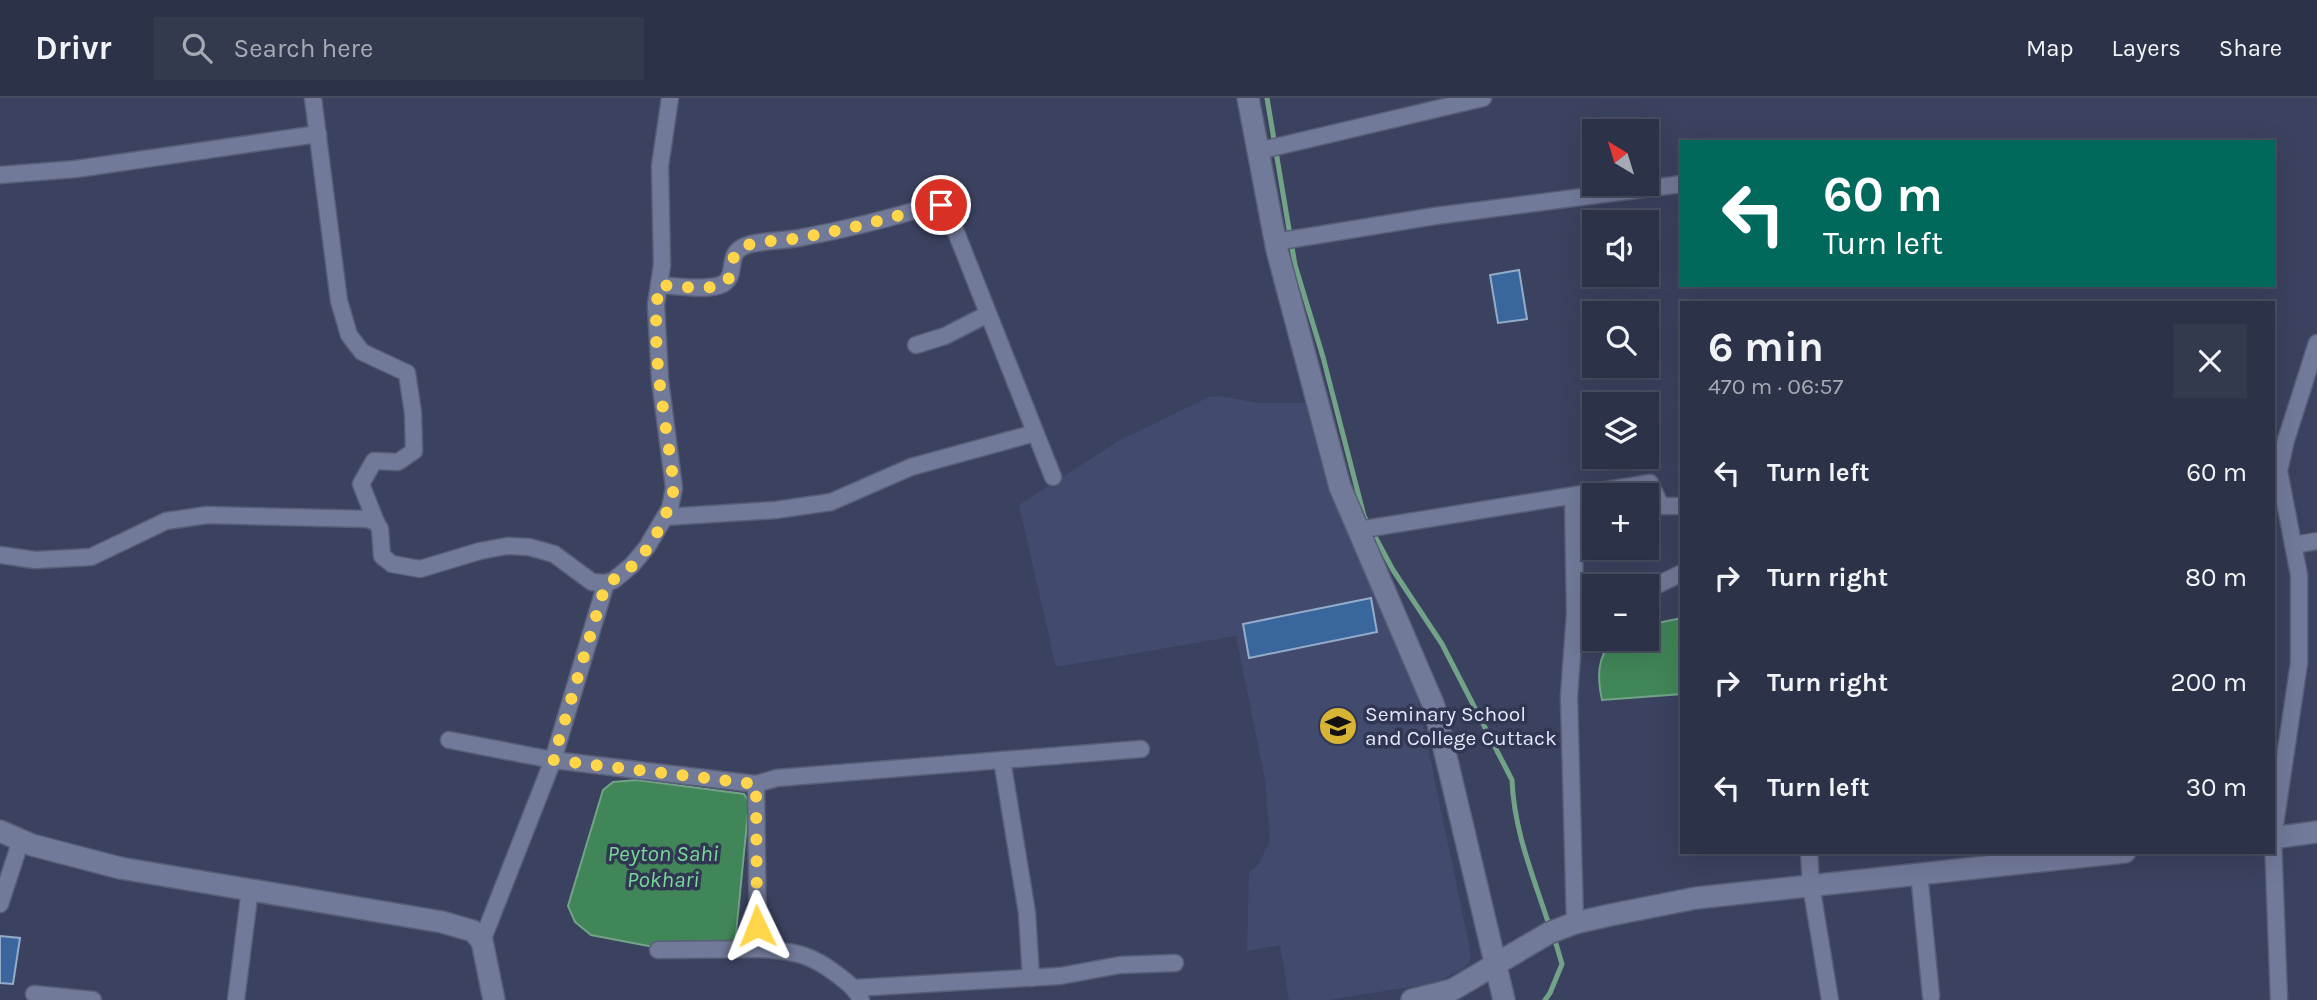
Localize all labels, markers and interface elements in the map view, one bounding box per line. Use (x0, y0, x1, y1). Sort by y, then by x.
search box (154, 17, 644, 80)
text: Drivr (35, 29, 112, 67)
icon: search (178, 29, 216, 67)
text: Search here (234, 33, 373, 64)
text: Map (2026, 34, 2074, 62)
text: Layers (2112, 34, 2181, 62)
text: Share (2219, 34, 2282, 62)
north arrow (1582, 119, 1659, 196)
map controls (1582, 119, 1659, 651)
text: 60 m (1823, 166, 1943, 223)
icon: left (1708, 168, 1799, 259)
pin (911, 175, 971, 235)
icon: arrive (922, 186, 960, 224)
button: sound (1582, 210, 1659, 287)
text: Turn left (1823, 225, 1943, 262)
button: search (1582, 301, 1659, 378)
text: 6 min (1708, 322, 1824, 372)
button: close (2173, 324, 2247, 398)
text: 470 m · 06:57 (1708, 373, 1843, 400)
button: layers (1582, 392, 1659, 469)
icon: left (1708, 454, 1746, 492)
text: Turn left (1767, 457, 1869, 488)
text: 60 m (2186, 457, 2247, 488)
button: + (1582, 483, 1659, 560)
icon: right (1708, 559, 1746, 597)
text: Turn right (1767, 562, 1888, 593)
text: 80 m (2185, 562, 2247, 593)
button: − (1582, 574, 1659, 651)
icon: right (1708, 664, 1746, 702)
text: Turn right (1767, 667, 1888, 698)
text: 200 m (2171, 667, 2247, 698)
place label: Seminary School and College Cuttack (1365, 702, 1557, 750)
school or university icon: Seminary School and College Cuttack (1317, 705, 1359, 747)
icon: left (1708, 769, 1746, 807)
text: Turn left (1767, 772, 1869, 803)
text: 30 m (2186, 772, 2247, 803)
water label: Peyton Sahi Pokhari (607, 840, 719, 893)
position arrow (720, 889, 794, 963)

